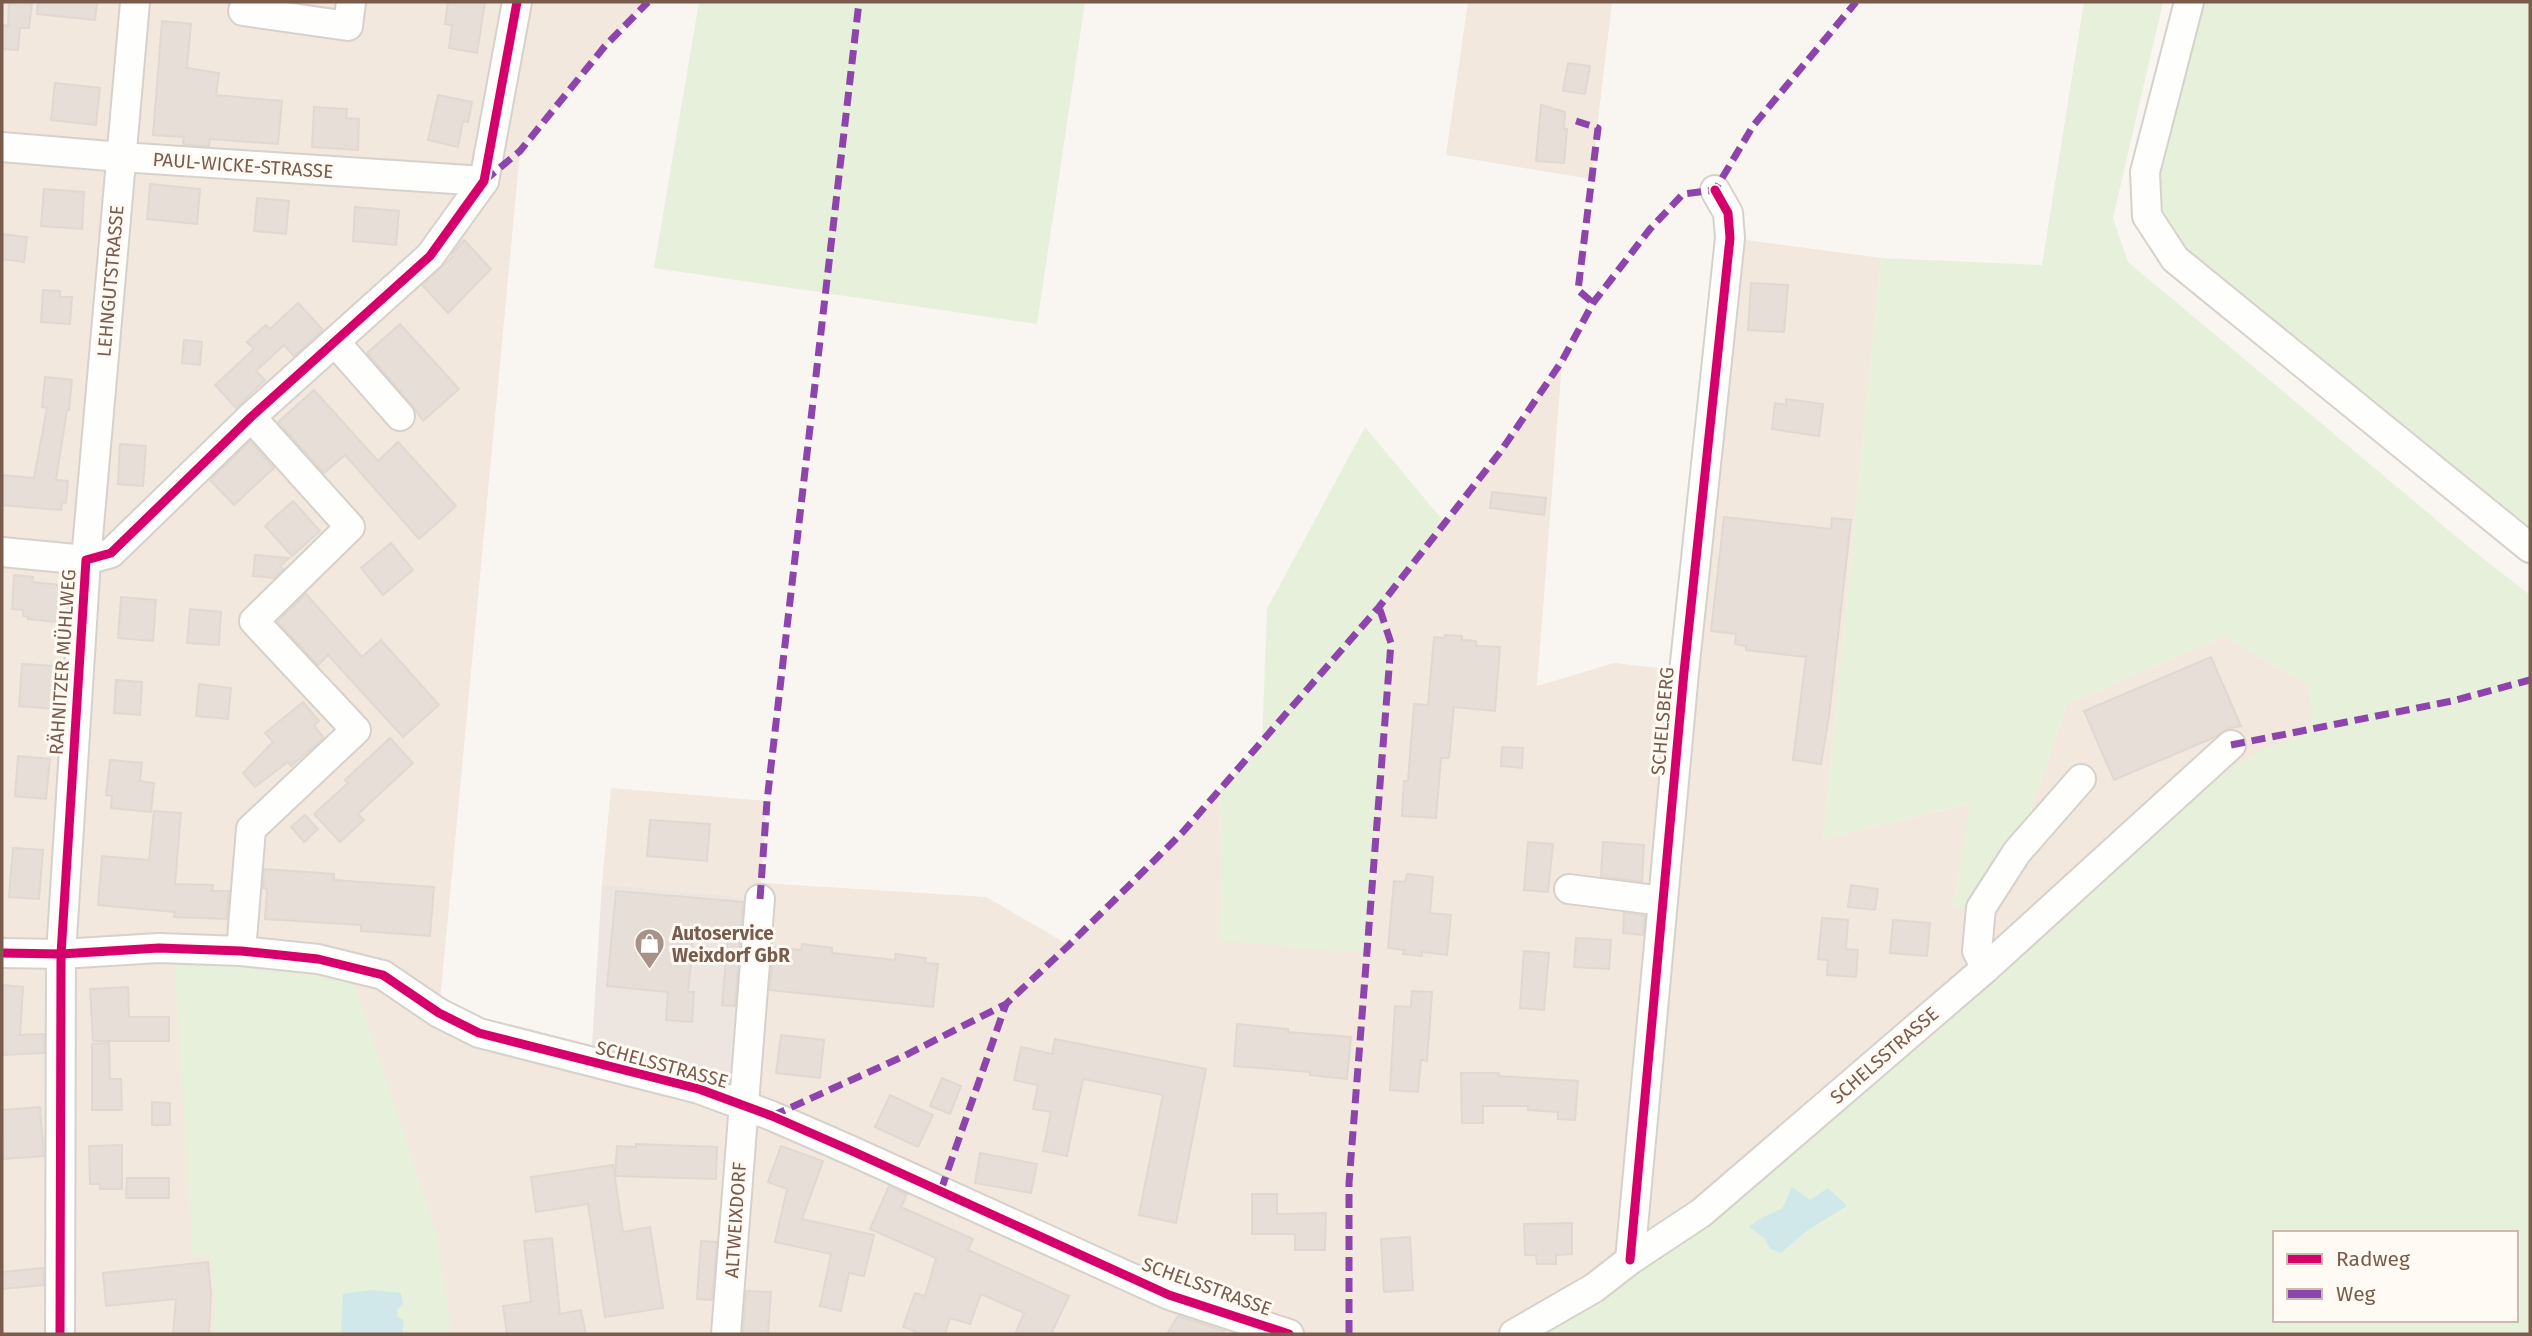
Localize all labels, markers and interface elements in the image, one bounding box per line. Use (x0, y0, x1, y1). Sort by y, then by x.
street label: PAUL-WICKE-STRASSE (152, 148, 334, 183)
street label: LEHNGUTSTRASSE (92, 204, 129, 358)
street label: RÄHNITZER MÜHLWEG (45, 568, 80, 756)
street label: SCHELSBERG (1646, 666, 1679, 776)
place label: Autoservice Weixdorf GbR (671, 922, 790, 967)
shop icon: Autoservice Weixdorf GbR (632, 927, 666, 971)
street label: SCHELSSTRASSE (1825, 1002, 1943, 1109)
street label: SCHELSSTRASSE (593, 1036, 731, 1093)
street label: ALTWEIXDORF (720, 1161, 751, 1279)
legend (2273, 1231, 2518, 1322)
text: Radweg (2336, 1246, 2410, 1272)
street label: SCHELSSTRASSE (1139, 1252, 1275, 1321)
text: Weg (2336, 1281, 2376, 1307)

